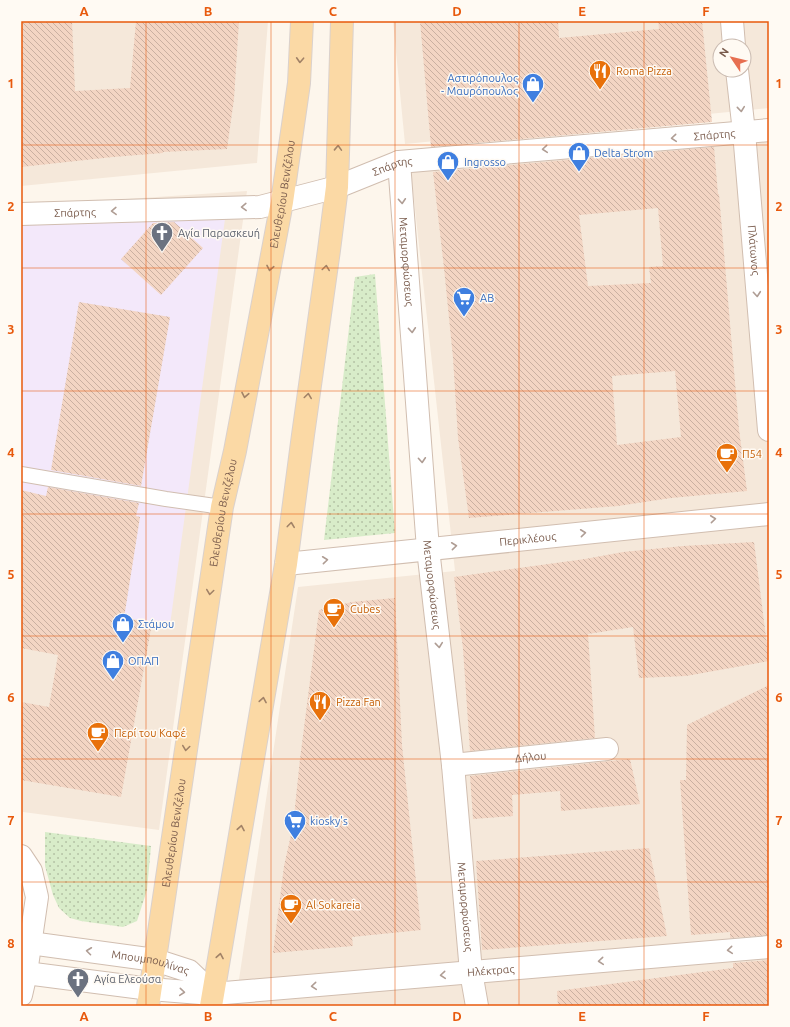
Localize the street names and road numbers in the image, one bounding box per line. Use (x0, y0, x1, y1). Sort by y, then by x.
street label: Σπάρτης (693, 127, 736, 143)
street label: Ελευθερίου Βενιζέλου (267, 139, 297, 249)
street label: Σπάρτης (370, 155, 413, 178)
street label: Σπάρτης (54, 206, 96, 219)
street label: Μεταμορφώσεως (397, 217, 416, 307)
street label: Πλάτωνος (746, 225, 762, 276)
street label: Ελευθερίου Βενιζέλου (207, 458, 239, 567)
street label: Περικλέους (499, 530, 557, 548)
street label: Μεταμορφώσεως (421, 540, 443, 630)
street label: Δήλου (514, 749, 547, 765)
street label: Ελευθερίου Βενιζέλου (160, 778, 188, 888)
street label: Μεταμορφώσεως (455, 862, 475, 952)
street label: Μπουμπουλίνας (111, 948, 191, 978)
street label: Ηλέκτρας (467, 963, 515, 978)

